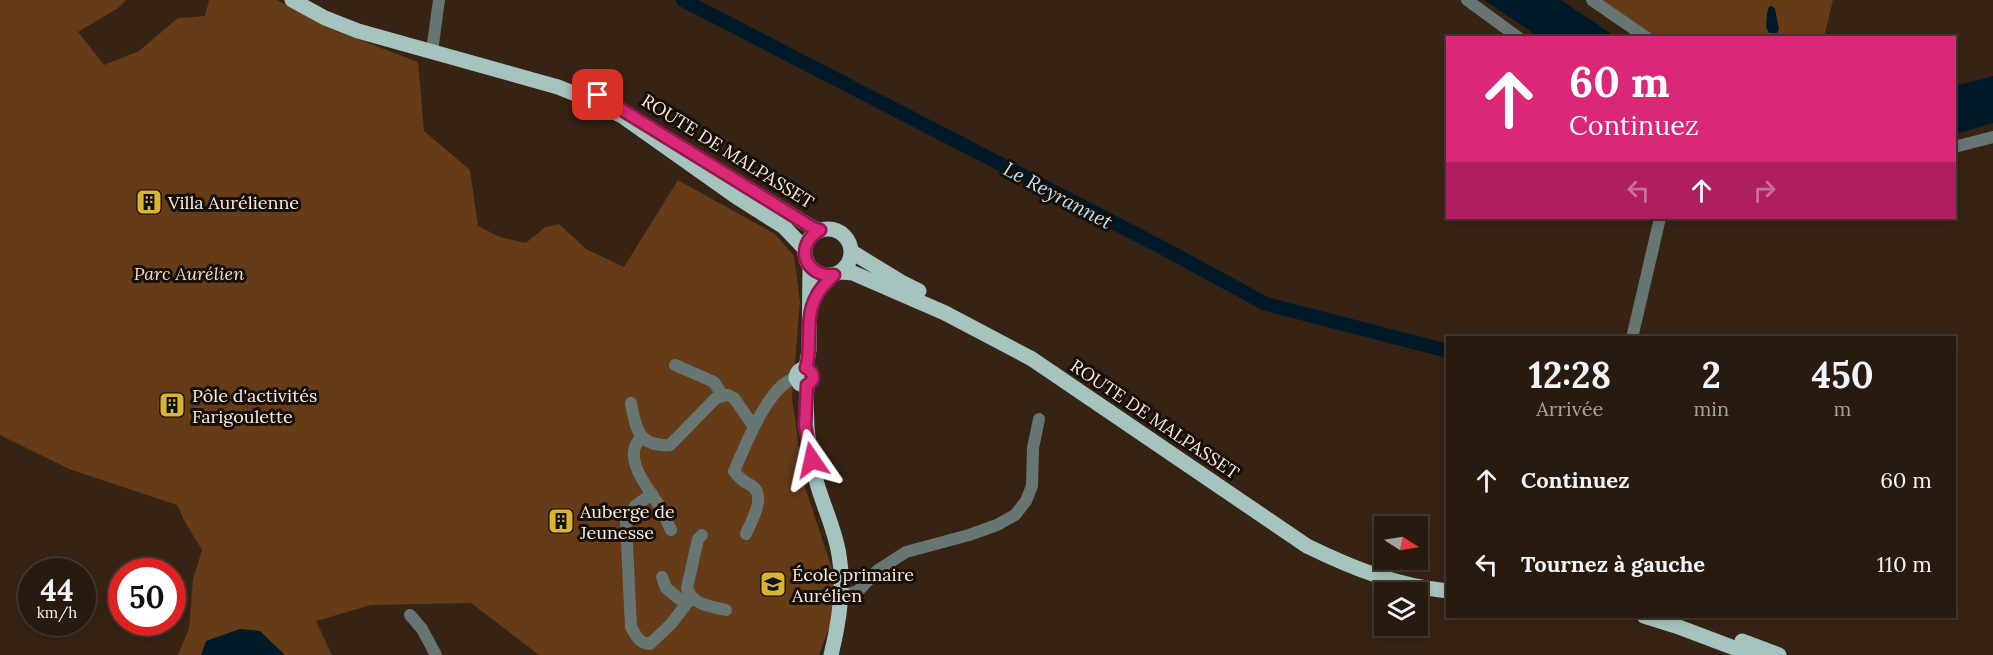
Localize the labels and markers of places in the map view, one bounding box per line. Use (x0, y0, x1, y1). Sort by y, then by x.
pin (572, 69, 623, 120)
building icon: Villa Aurélienne (134, 187, 164, 217)
place label: Villa Aurélienne (167, 191, 299, 214)
place label: Pôle d'activités Farigoulette (192, 384, 317, 428)
building icon: Pôle d'activités Farigoulette (157, 390, 187, 420)
place label: Auberge de Jeunesse (579, 500, 675, 544)
building icon: Auberge de Jeunesse (546, 506, 576, 536)
place label: École primaire Aurélien (791, 563, 914, 607)
school or university icon: École primaire Aurélien (758, 569, 788, 599)

